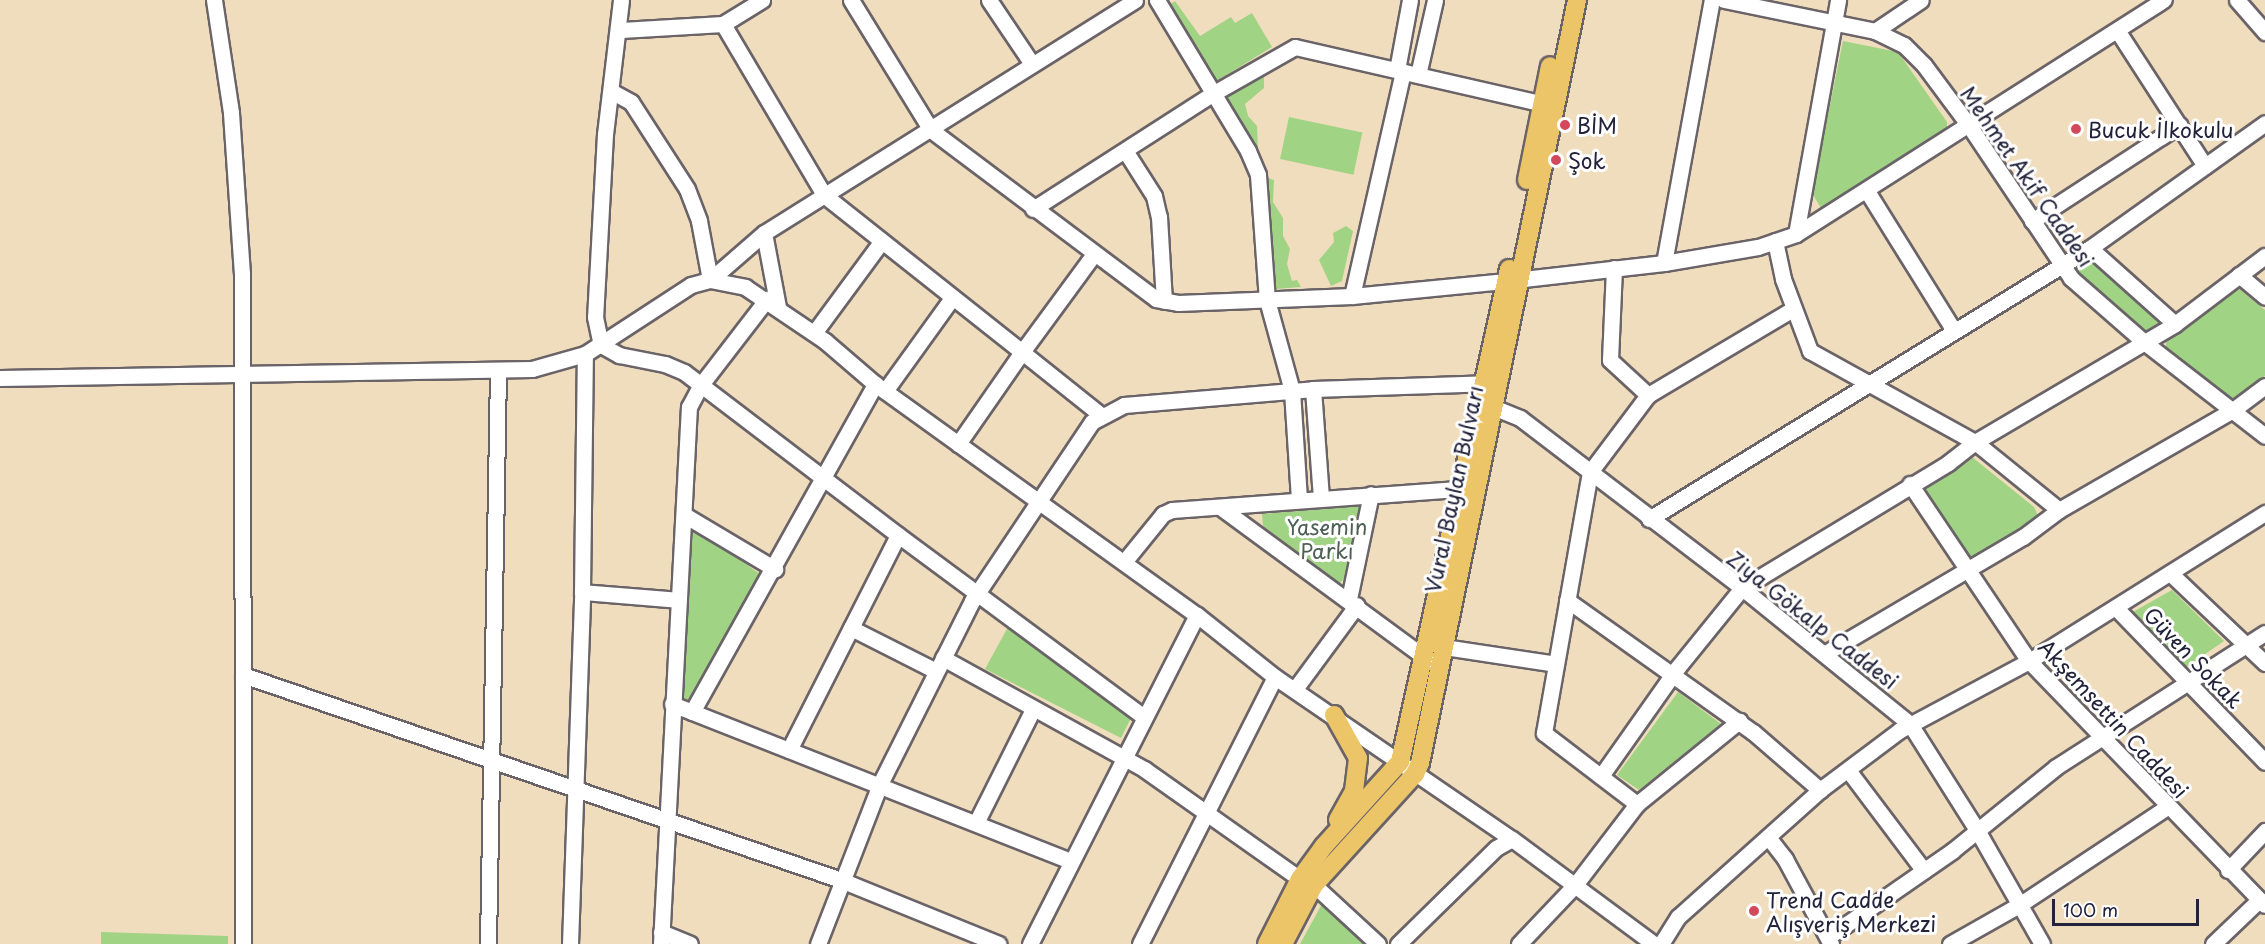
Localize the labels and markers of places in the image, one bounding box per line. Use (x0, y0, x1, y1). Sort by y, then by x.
place label: BİM (1577, 112, 1617, 138)
place label: Bucuk İlkokulu (2088, 116, 2234, 142)
marker: BİM (1558, 118, 1572, 132)
marker: Bucuk İlkokulu (2069, 122, 2083, 136)
place label: Şok (1568, 147, 1606, 173)
marker: Şok (1549, 153, 1563, 167)
place label: Trend Cadde Alışveriş Merkezi (1766, 886, 1936, 936)
marker: Trend Cadde Alışveriş Merkezi (1747, 904, 1761, 918)

